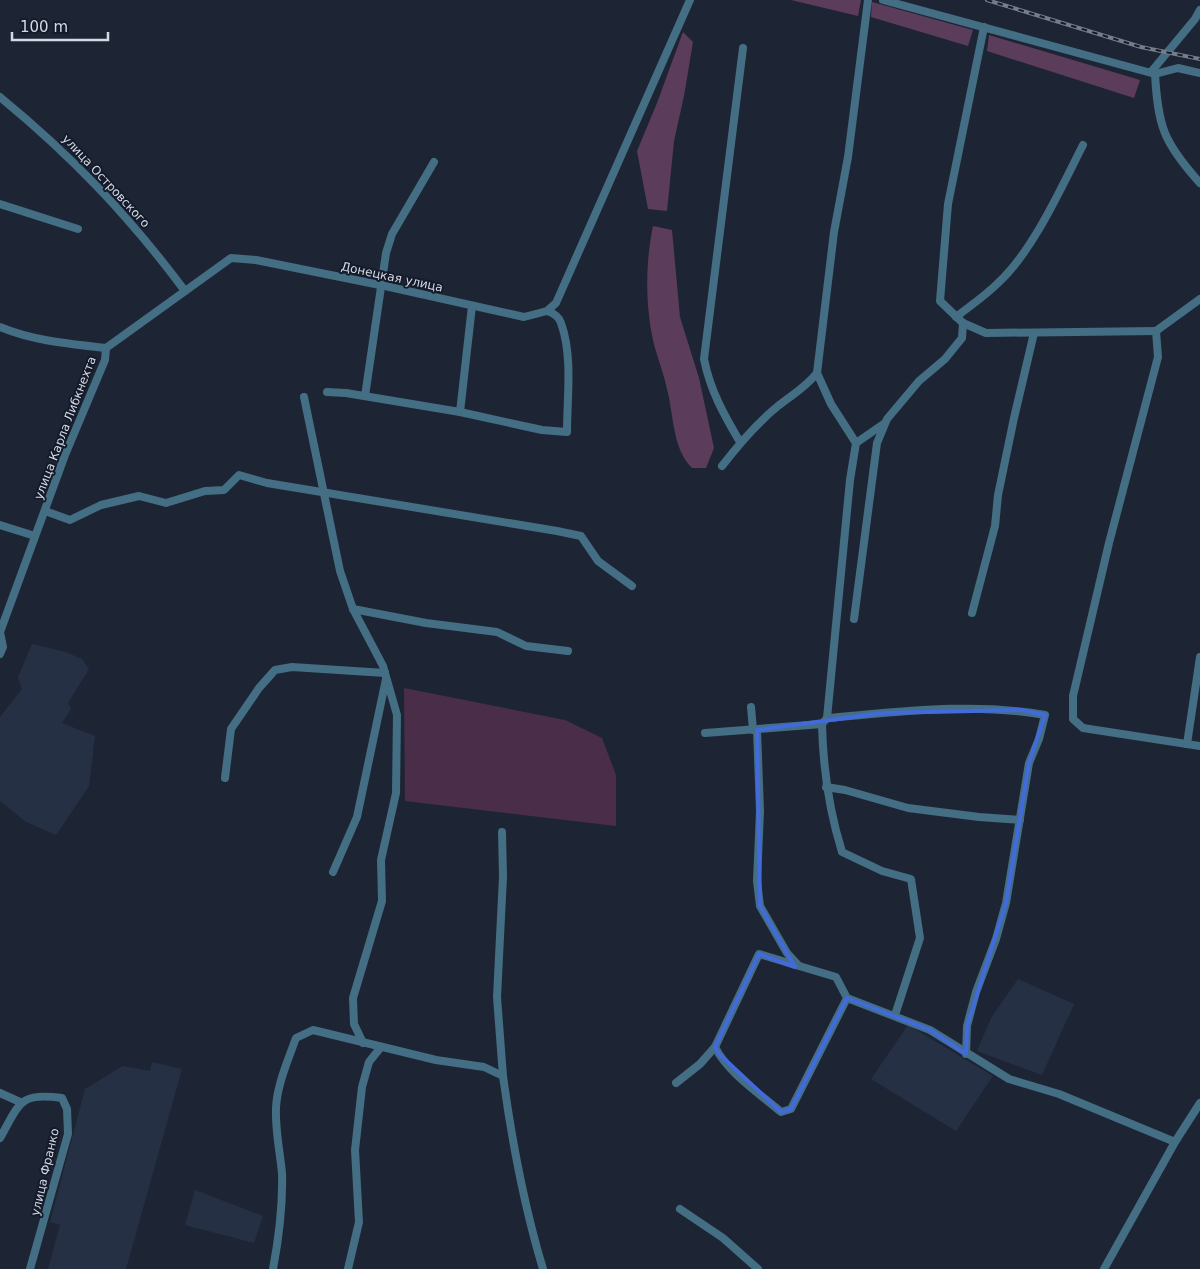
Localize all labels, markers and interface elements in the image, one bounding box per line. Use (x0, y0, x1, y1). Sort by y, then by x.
scale bar (12, 10, 109, 42)
text: 100 m (20, 18, 68, 36)
street label: улица Островского (59, 132, 153, 230)
street label: Донецкая улица (340, 259, 444, 295)
street label: улица Карла Либкнехта (31, 354, 99, 502)
street label: улица Франко (28, 1127, 62, 1217)

